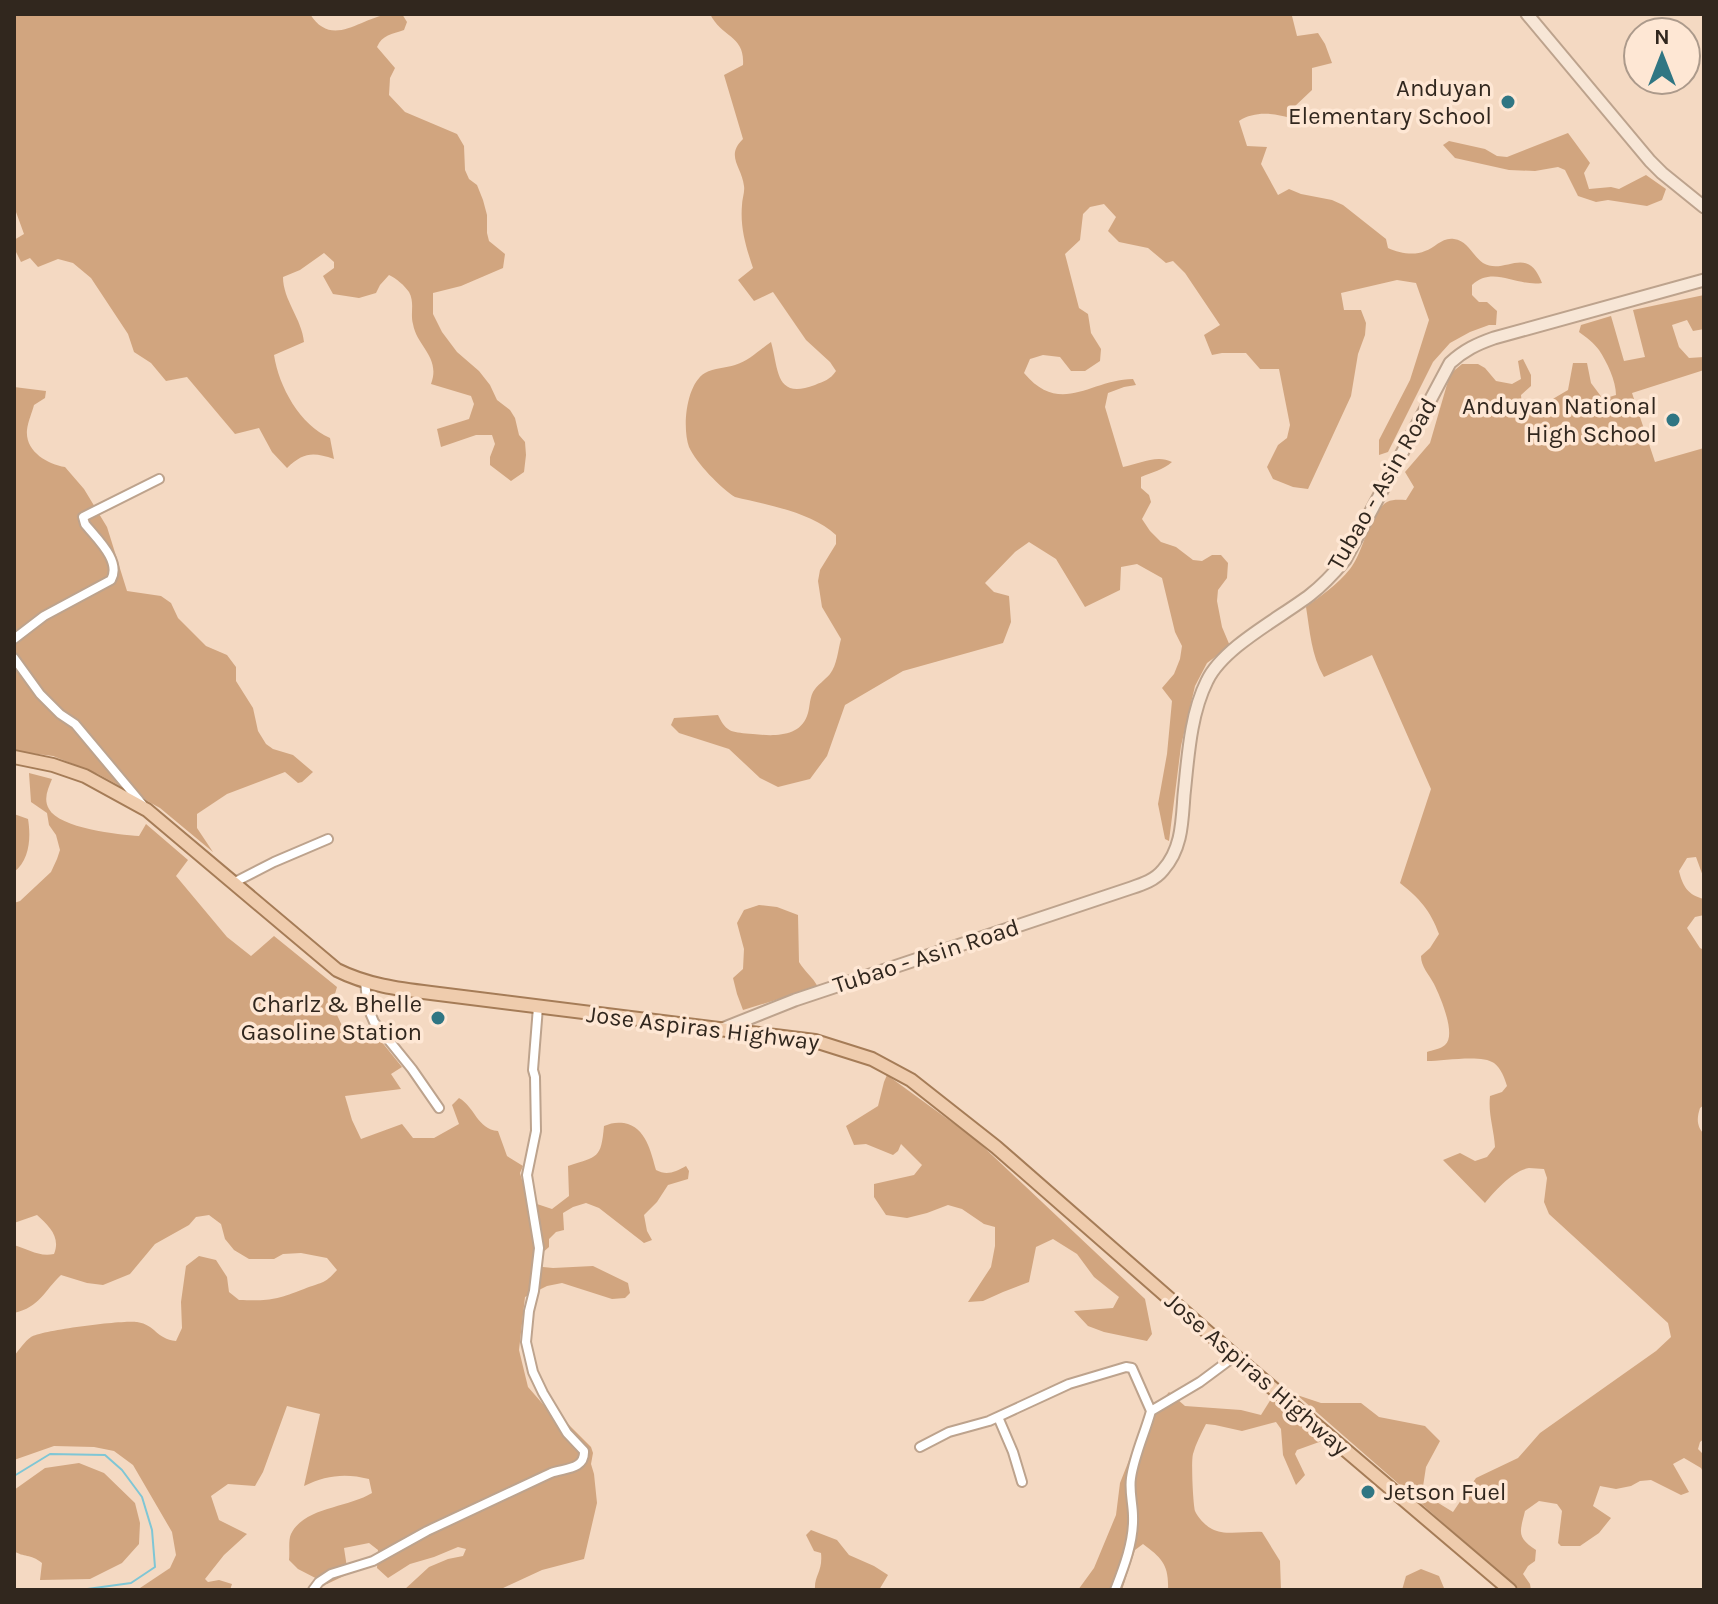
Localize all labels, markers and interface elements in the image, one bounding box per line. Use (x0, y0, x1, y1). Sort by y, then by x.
north arrow (1622, 16, 1702, 96)
text: N (1654, 24, 1670, 50)
place label: Anduyan Elementary School (1288, 74, 1492, 130)
marker: Anduyan Elementary School (1499, 93, 1517, 111)
place label: Anduyan National High School (1462, 392, 1657, 448)
street label: Tubao - Asin Road (1321, 393, 1443, 575)
marker: Anduyan National High School (1664, 411, 1682, 429)
street label: Tubao - Asin Road (829, 913, 1023, 999)
place label: Charlz & Bhelle Gasoline Station (241, 990, 422, 1046)
street label: Jose Aspiras Highway (585, 1000, 821, 1056)
marker: Charlz & Bhelle Gasoline Station (429, 1009, 447, 1027)
street label: Jose Aspiras Highway (1159, 1287, 1355, 1461)
place label: Jetson Fuel (1384, 1478, 1507, 1506)
marker: Jetson Fuel (1359, 1483, 1377, 1501)

